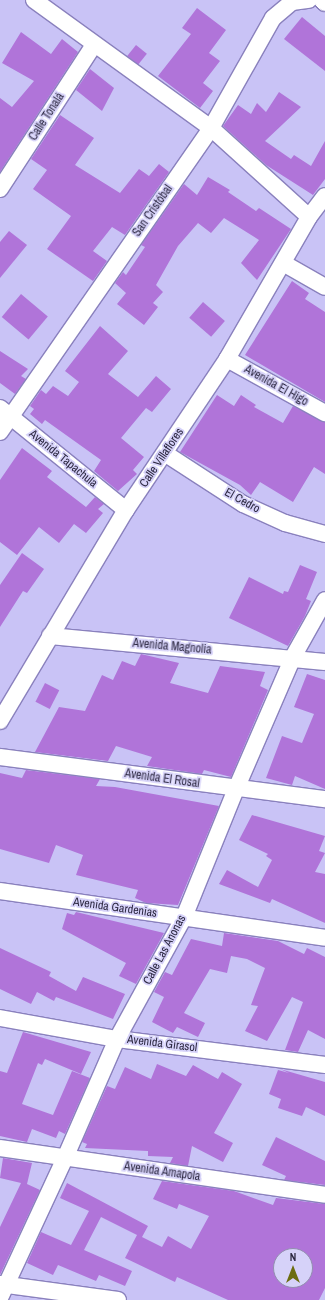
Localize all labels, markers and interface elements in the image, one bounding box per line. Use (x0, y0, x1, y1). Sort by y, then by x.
street label: Calle Tonalá (26, 90, 68, 144)
street label: San Cristóbal (130, 182, 176, 240)
street label: Avenida El Higo (241, 363, 311, 409)
street label: Calle Villaflores (137, 426, 187, 490)
street label: Avenida Tapachula (26, 427, 100, 491)
street label: El Cedro (222, 485, 262, 517)
street label: Avenida Magnolia (132, 636, 212, 658)
street label: Avenida El Rosal (124, 767, 200, 791)
street label: Avenida Gardenias (72, 895, 158, 921)
street label: Calle Las Anonas (141, 913, 189, 987)
street label: Avenida Girasol (126, 1033, 198, 1055)
street label: Avenida Amapola (123, 1159, 201, 1185)
north arrow (273, 1248, 313, 1288)
text: N (290, 1250, 296, 1264)

